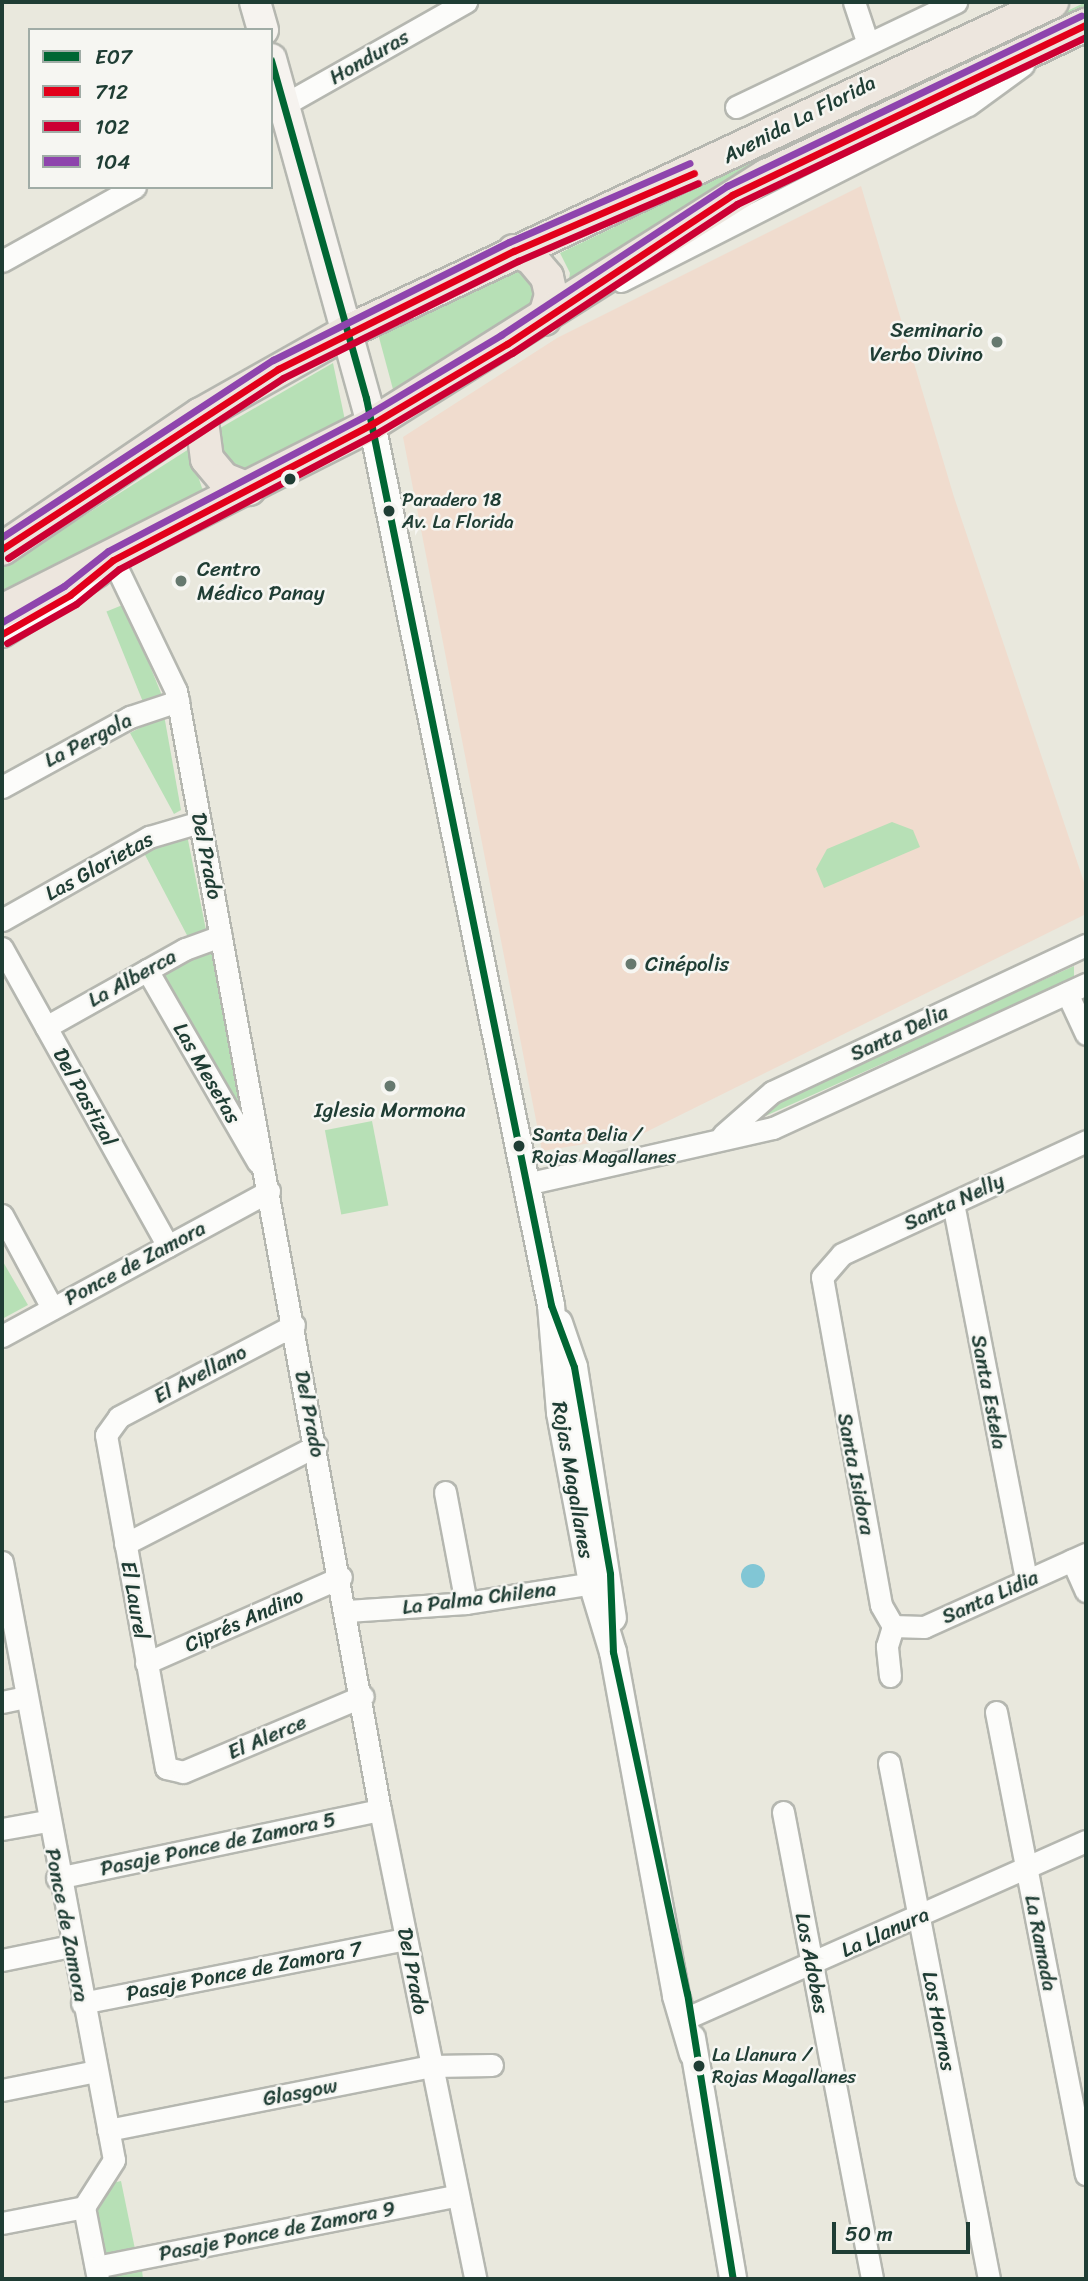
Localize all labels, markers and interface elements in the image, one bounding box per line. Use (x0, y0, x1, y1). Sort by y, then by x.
street label: Honduras (325, 24, 413, 90)
legend (28, 28, 273, 189)
text: E07 (95, 38, 132, 76)
street label: Avenida La Florida (718, 70, 880, 168)
text: 712 (95, 73, 128, 111)
text: 102 (95, 108, 129, 146)
text: 104 (95, 143, 130, 181)
place label: Seminario Verbo Divino (870, 317, 983, 367)
marker: Seminario Verbo Divino (989, 334, 1005, 350)
unlabelled marker (283, 472, 297, 486)
place label: Paradero 18 Av. La Florida (402, 489, 514, 533)
marker: Paradero 18 Av. La Florida (382, 504, 396, 518)
place label: Centro Médico Panay (197, 556, 324, 606)
marker: Centro Médico Panay (171, 571, 191, 591)
street label: La Pergola (40, 707, 136, 773)
street label: Del Prado (186, 810, 228, 902)
street label: Las Glorietas (41, 826, 157, 906)
street label: La Alberca (83, 943, 181, 1013)
place label: Cinépolis (645, 951, 729, 977)
marker: Cinépolis (623, 956, 639, 972)
street label: Santa Delia (846, 999, 952, 1067)
street label: Las Mesetas (168, 1018, 246, 1128)
street label: Del Pastizal (48, 1043, 122, 1151)
marker: Iglesia Mormona (382, 1078, 398, 1094)
place label: Iglesia Mormona (314, 1097, 466, 1123)
place label: Santa Delia / Rojas Magallanes (532, 1124, 676, 1168)
marker: Santa Delia / Rojas Magallanes (512, 1139, 526, 1153)
street label: Santa Nelly (900, 1168, 1008, 1236)
street label: Ponce de Zamora (60, 1215, 210, 1311)
street label: Santa Estela (965, 1332, 1013, 1452)
street label: El Avellano (149, 1339, 251, 1409)
street label: Del Prado (289, 1368, 331, 1460)
street label: Rojas Magallanes (547, 1400, 599, 1560)
street label: Santa Isidora (832, 1410, 880, 1538)
street label: El Laurel (116, 1559, 154, 1641)
street label: Santa Lidia (938, 1565, 1042, 1629)
street label: La Palma Chilena (400, 1576, 558, 1620)
street label: Ciprés Andino (181, 1583, 307, 1657)
street label: El Alerce (224, 1709, 310, 1765)
street label: Pasaje Ponce de Zamora 5 (98, 1807, 338, 1881)
street label: Ponce de Zamora (40, 1846, 94, 2004)
street label: La Ramada (1019, 1893, 1063, 1993)
street label: La Llanura (837, 1901, 933, 1963)
street label: Los Adobes (790, 1911, 834, 2015)
street label: Del Prado (392, 1925, 434, 2017)
street label: Pasaje Ponce de Zamora 7 (124, 1936, 364, 2006)
street label: Los Hornos (917, 1969, 961, 2073)
place label: La Llanura / Rojas Magallanes (712, 2044, 856, 2088)
marker: La Llanura / Rojas Magallanes (692, 2059, 706, 2073)
street label: Glasgow (261, 2072, 339, 2112)
street label: Pasaje Ponce de Zamora 9 (156, 2196, 398, 2266)
scale bar (836, 2208, 974, 2252)
text: 50 m (845, 2215, 893, 2253)

